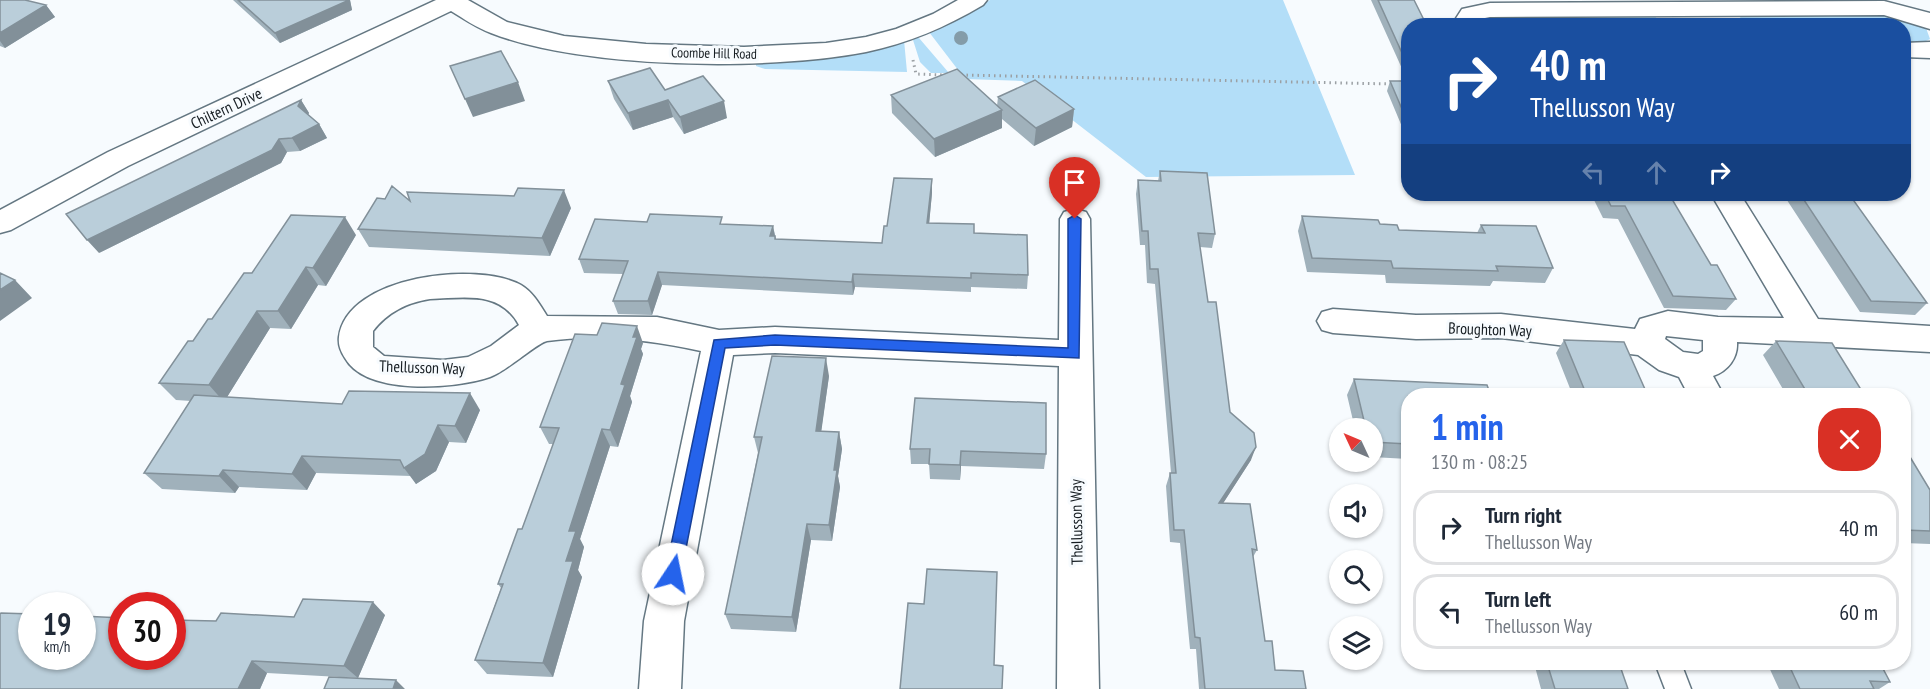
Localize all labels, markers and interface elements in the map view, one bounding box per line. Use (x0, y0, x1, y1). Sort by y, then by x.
text: 40 m (1530, 37, 1607, 92)
icon: right (1431, 42, 1509, 120)
street label: Coombe Hill Road (671, 43, 757, 63)
street label: Chiltern Drive (187, 83, 265, 133)
text: Thellusson Way (1530, 90, 1675, 124)
icon: left (1577, 156, 1610, 189)
icon: ahead (1640, 156, 1673, 189)
icon: right (1703, 156, 1736, 189)
pin (1049, 157, 1100, 219)
icon: arrive (1058, 166, 1091, 199)
street label: Broughton Way (1448, 318, 1532, 340)
street label: Thellusson Way (379, 356, 465, 378)
text: 1 min (1431, 403, 1504, 450)
button: close (1818, 408, 1881, 471)
north arrow (1329, 418, 1383, 472)
map controls (1329, 418, 1383, 670)
text: 130 m · 08:25 (1431, 449, 1528, 475)
street label: Thellusson Way (1065, 479, 1087, 565)
button: sound (1329, 484, 1383, 538)
text: Turn right (1485, 501, 1562, 529)
icon: right (1434, 511, 1467, 544)
text: 40 m (1839, 514, 1878, 542)
text: Thellusson Way (1485, 529, 1592, 555)
position arrow (641, 542, 705, 606)
button: search (1329, 550, 1383, 604)
text: Turn left (1485, 585, 1551, 613)
speed limit sign: 30 (108, 592, 186, 670)
icon: left (1434, 595, 1467, 628)
text: 60 m (1839, 598, 1878, 626)
text: 19 (43, 604, 71, 643)
text: Thellusson Way (1485, 613, 1592, 639)
button: layers (1329, 616, 1383, 670)
text: km/h (44, 637, 70, 656)

